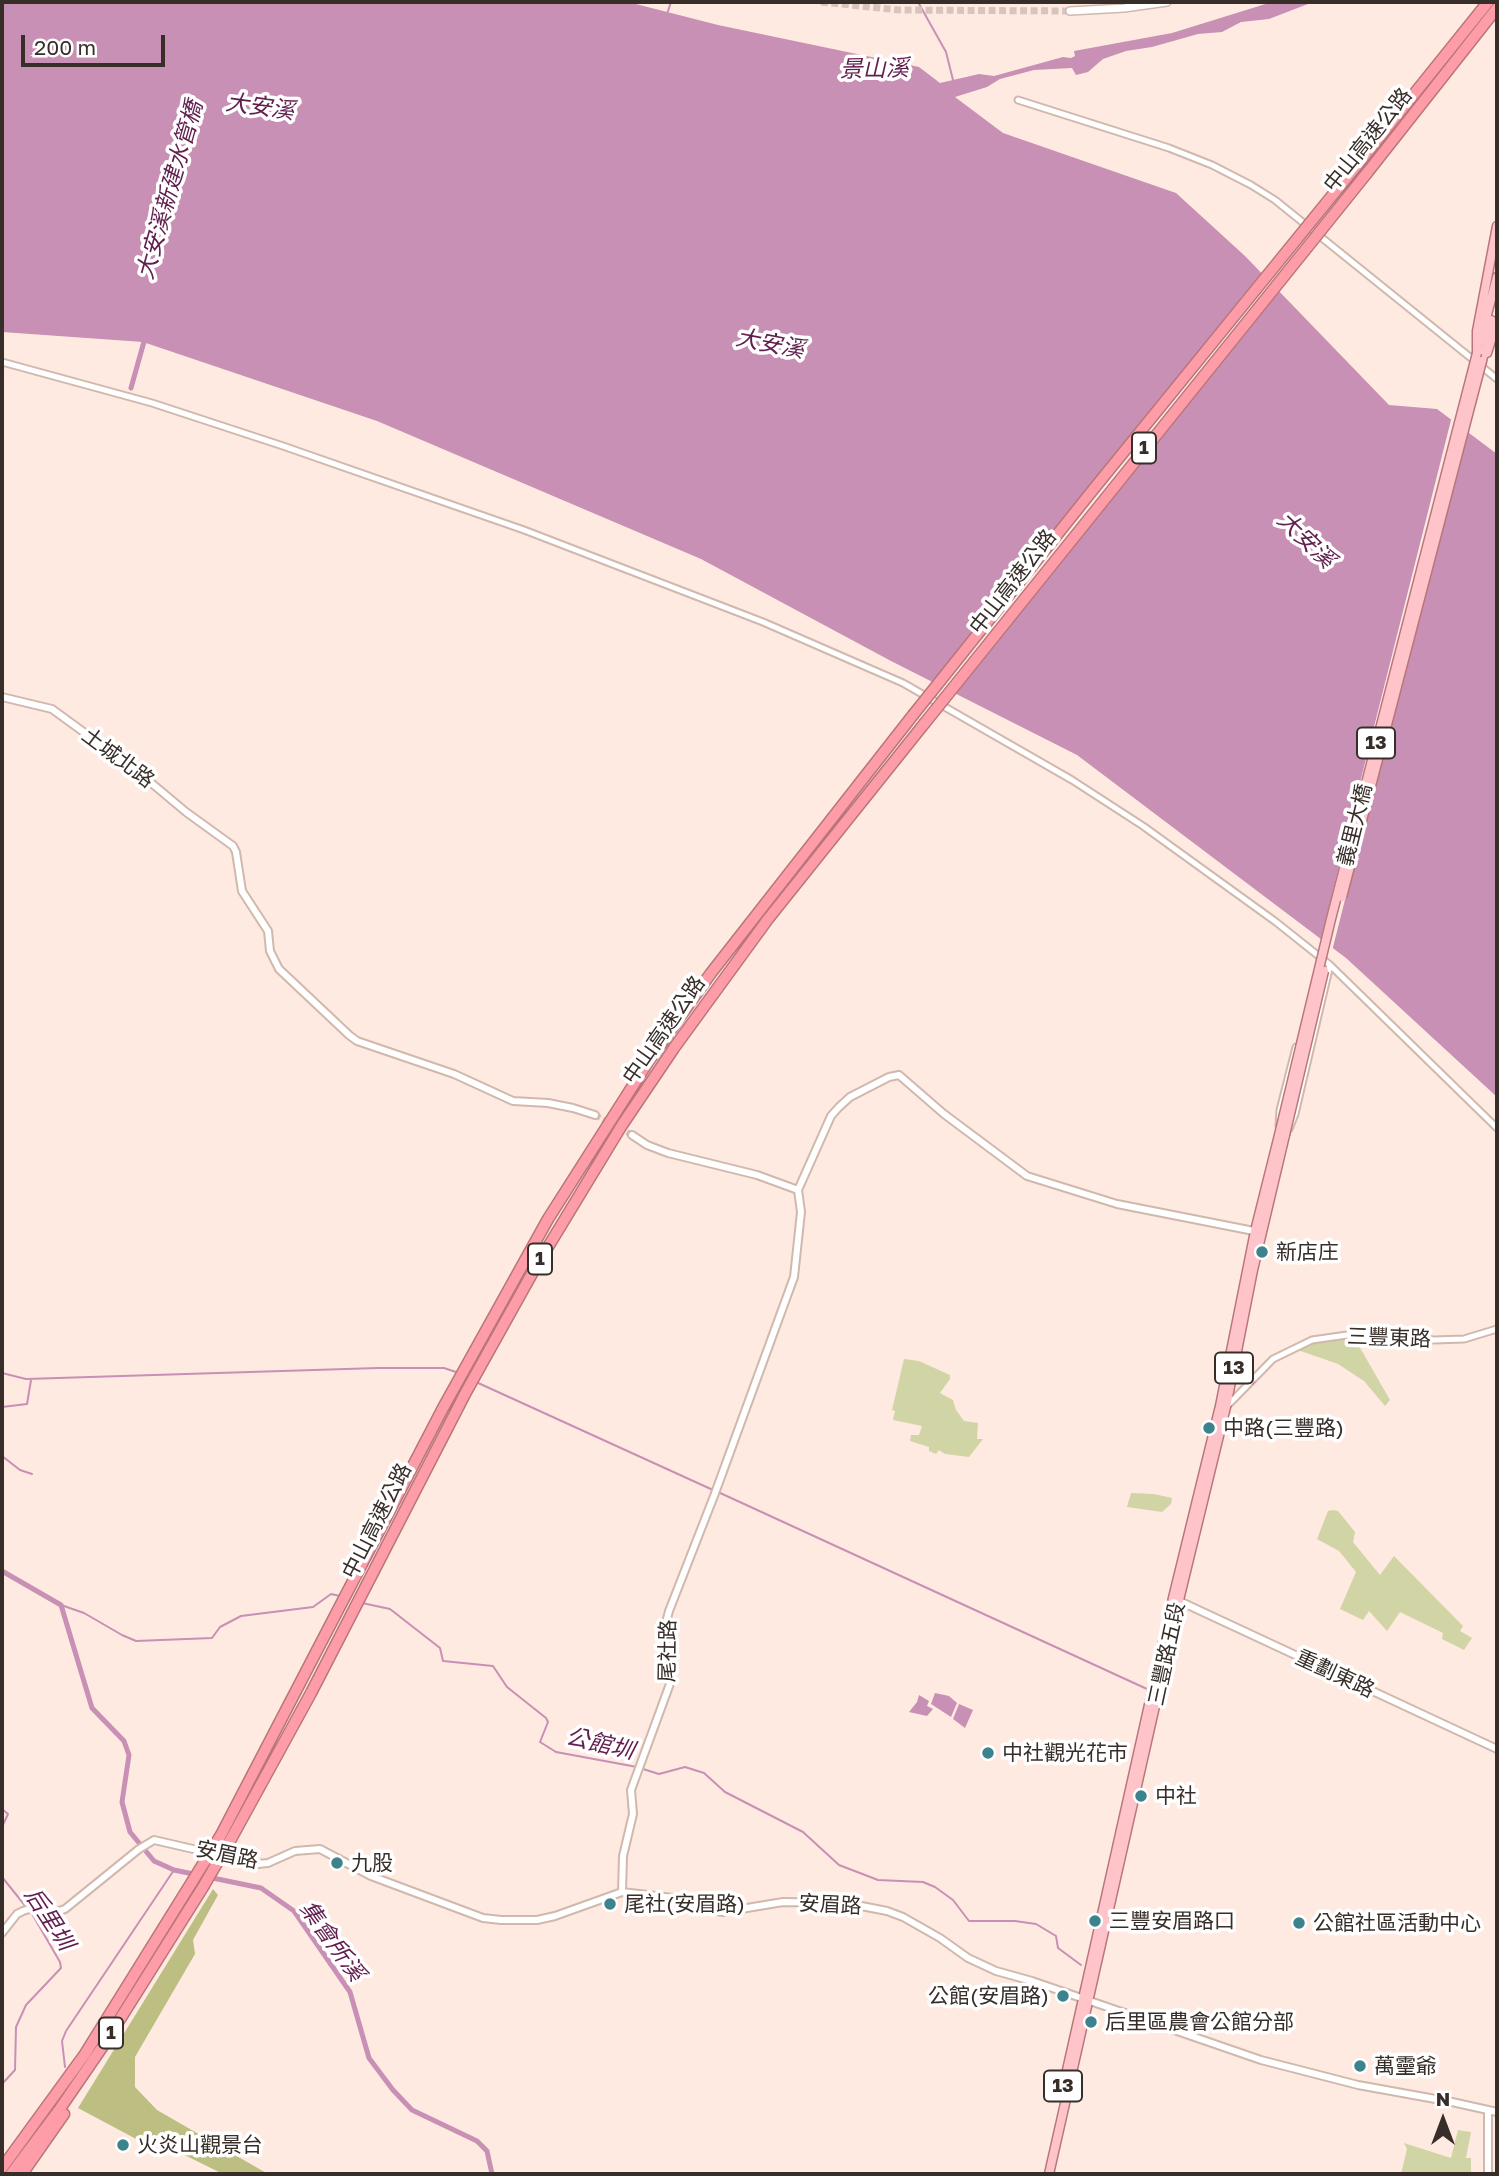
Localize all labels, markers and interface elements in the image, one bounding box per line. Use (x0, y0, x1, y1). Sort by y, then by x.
scale bar (24, 21, 168, 65)
text: 200 m (34, 34, 96, 60)
water label: 景山溪 (839, 55, 909, 83)
street label: 中山高速公路 (1319, 83, 1417, 197)
water label: 大安溪 (224, 89, 296, 125)
water label: 大安溪新建水管橋 (131, 98, 209, 282)
water label: 大安溪 (734, 324, 806, 364)
road number: 1 (1132, 432, 1156, 463)
water label: 大安溪 (1272, 506, 1340, 574)
street label: 中山高速公路 (964, 525, 1062, 639)
street label: 土城北路 (77, 723, 159, 793)
road number: 13 (1357, 728, 1395, 758)
street label: 義里大橋 (1333, 781, 1377, 869)
street label: 中山高速公路 (618, 971, 710, 1089)
place label: 新店庄 (1276, 1239, 1339, 1265)
road number: 1 (528, 1244, 552, 1274)
marker: 新店庄 (1254, 1244, 1270, 1260)
street label: 三豐東路 (1347, 1324, 1431, 1352)
road number: 13 (1215, 1352, 1253, 1384)
place label: 中路(三豐路) (1223, 1415, 1344, 1441)
marker: 中路(三豐路) (1201, 1420, 1217, 1436)
street label: 中山高速公路 (337, 1459, 417, 1583)
street label: 三豐路五段 (1144, 1600, 1190, 1708)
street label: 尾社路 (655, 1619, 681, 1683)
street label: 重劃東路 (1292, 1645, 1378, 1703)
water label: 公館圳 (563, 1723, 637, 1765)
place label: 中社觀光花市 (1002, 1740, 1128, 1766)
marker: 中社觀光花市 (980, 1745, 996, 1761)
place label: 中社 (1155, 1783, 1197, 1809)
marker: 中社 (1133, 1788, 1149, 1804)
street label: 安眉路 (194, 1836, 260, 1874)
place label: 九股 (351, 1850, 393, 1876)
marker: 九股 (329, 1855, 345, 1871)
water label: 后里圳 (19, 1883, 79, 1955)
place label: 尾社(安眉路) (624, 1891, 745, 1917)
street label: 安眉路 (798, 1891, 862, 1919)
water label: 集會所溪 (294, 1896, 370, 1986)
marker: 尾社(安眉路) (602, 1896, 618, 1912)
place label: 三豐安眉路口 (1109, 1908, 1235, 1934)
place label: 公館社區活動中心 (1313, 1910, 1481, 1936)
marker: 三豐安眉路口 (1087, 1913, 1103, 1929)
marker: 公館社區活動中心 (1291, 1915, 1307, 1931)
place label: 公館(安眉路) (928, 1983, 1049, 2009)
marker: 公館(安眉路) (1055, 1988, 1071, 2004)
place label: 后里區農會公館分部 (1105, 2009, 1294, 2035)
marker: 后里區農會公館分部 (1083, 2014, 1099, 2030)
road number: 1 (99, 2018, 123, 2048)
place label: 萬𤫊爺 (1374, 2053, 1437, 2079)
marker: 萬𤫊爺 (1352, 2058, 1368, 2074)
road number: 13 (1044, 2070, 1082, 2102)
north arrow (1408, 2085, 1478, 2155)
text: N (1436, 2087, 1450, 2110)
place label: 火炎山觀景台 (137, 2132, 263, 2158)
marker: 火炎山觀景台 (115, 2137, 131, 2153)

